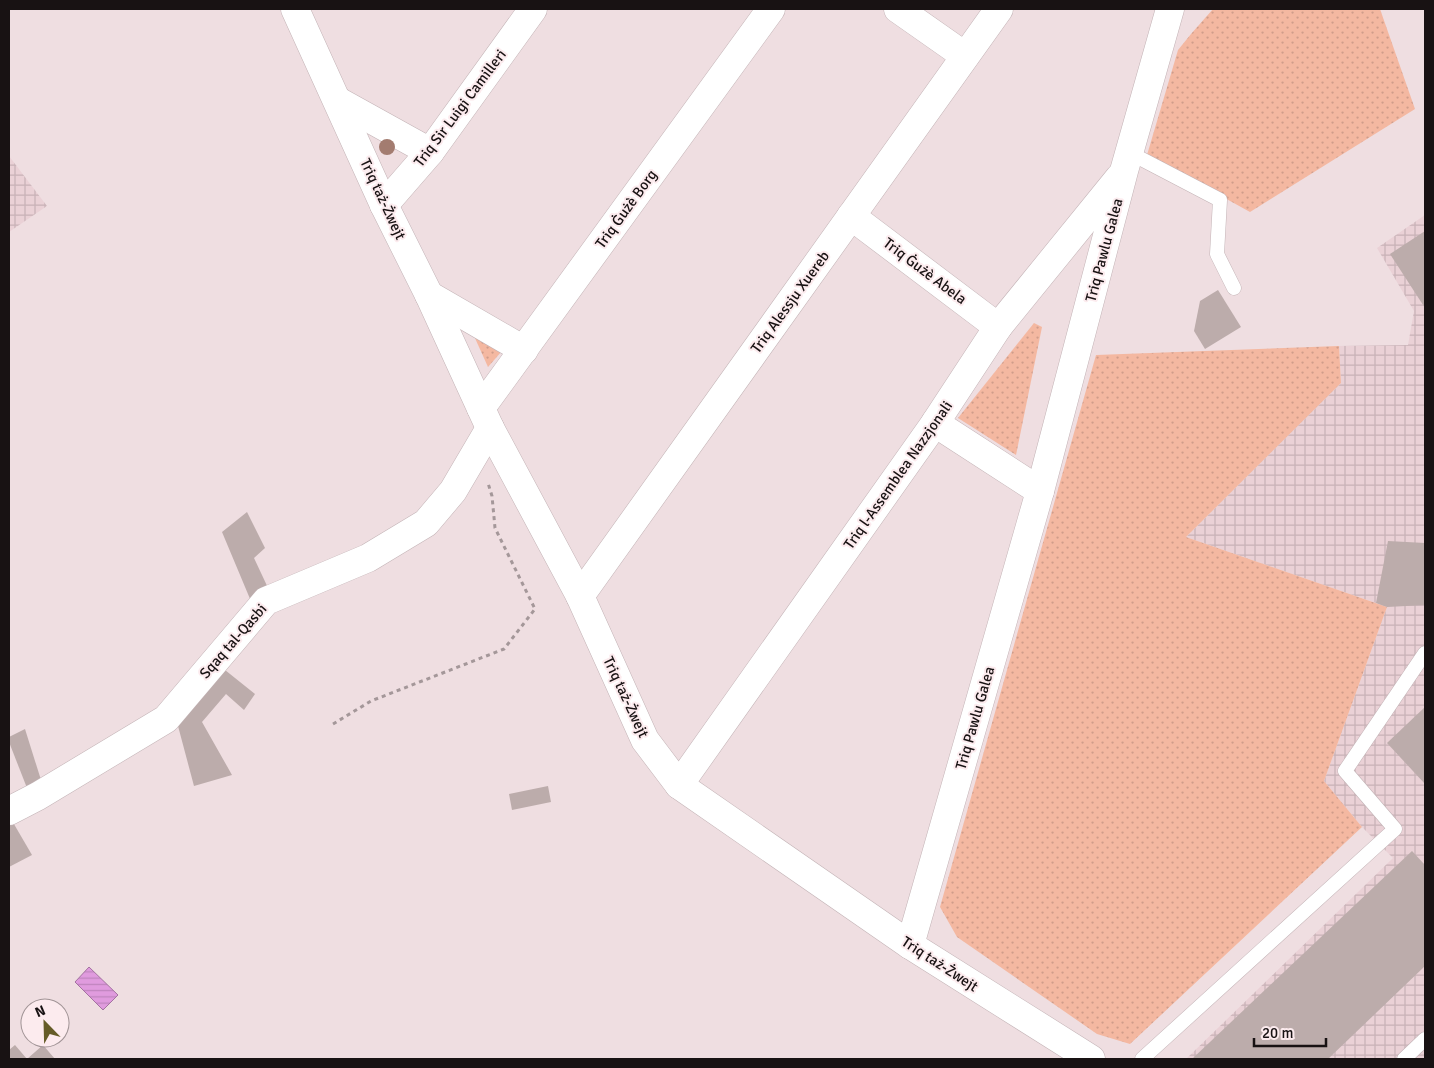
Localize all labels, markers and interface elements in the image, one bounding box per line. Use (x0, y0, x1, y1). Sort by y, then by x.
street label: Triq Sir Luigi Camilleri (410, 46, 510, 170)
street label: Triq taż-Żwejt (356, 156, 410, 242)
street label: Triq Ġużè Borg (591, 166, 661, 252)
street label: Triq Pawlu Galea (1082, 196, 1126, 304)
street label: Triq Ġużè Abela (880, 234, 970, 308)
street label: Triq Alessju Xuereb (747, 247, 833, 357)
street label: Triq l-Assemblea Nazzjonali (840, 397, 956, 553)
street label: Sqaq tal-Qasbi (196, 600, 270, 682)
street label: Triq taż-Żwejt (599, 654, 653, 740)
street label: Triq Pawlu Galea (952, 664, 998, 772)
street label: Triq taż-Żwejt (898, 933, 982, 995)
north arrow (20, 998, 70, 1048)
text: N (32, 1002, 48, 1021)
scale bar (1254, 1016, 1326, 1048)
text: 20 m (1262, 1024, 1293, 1042)

